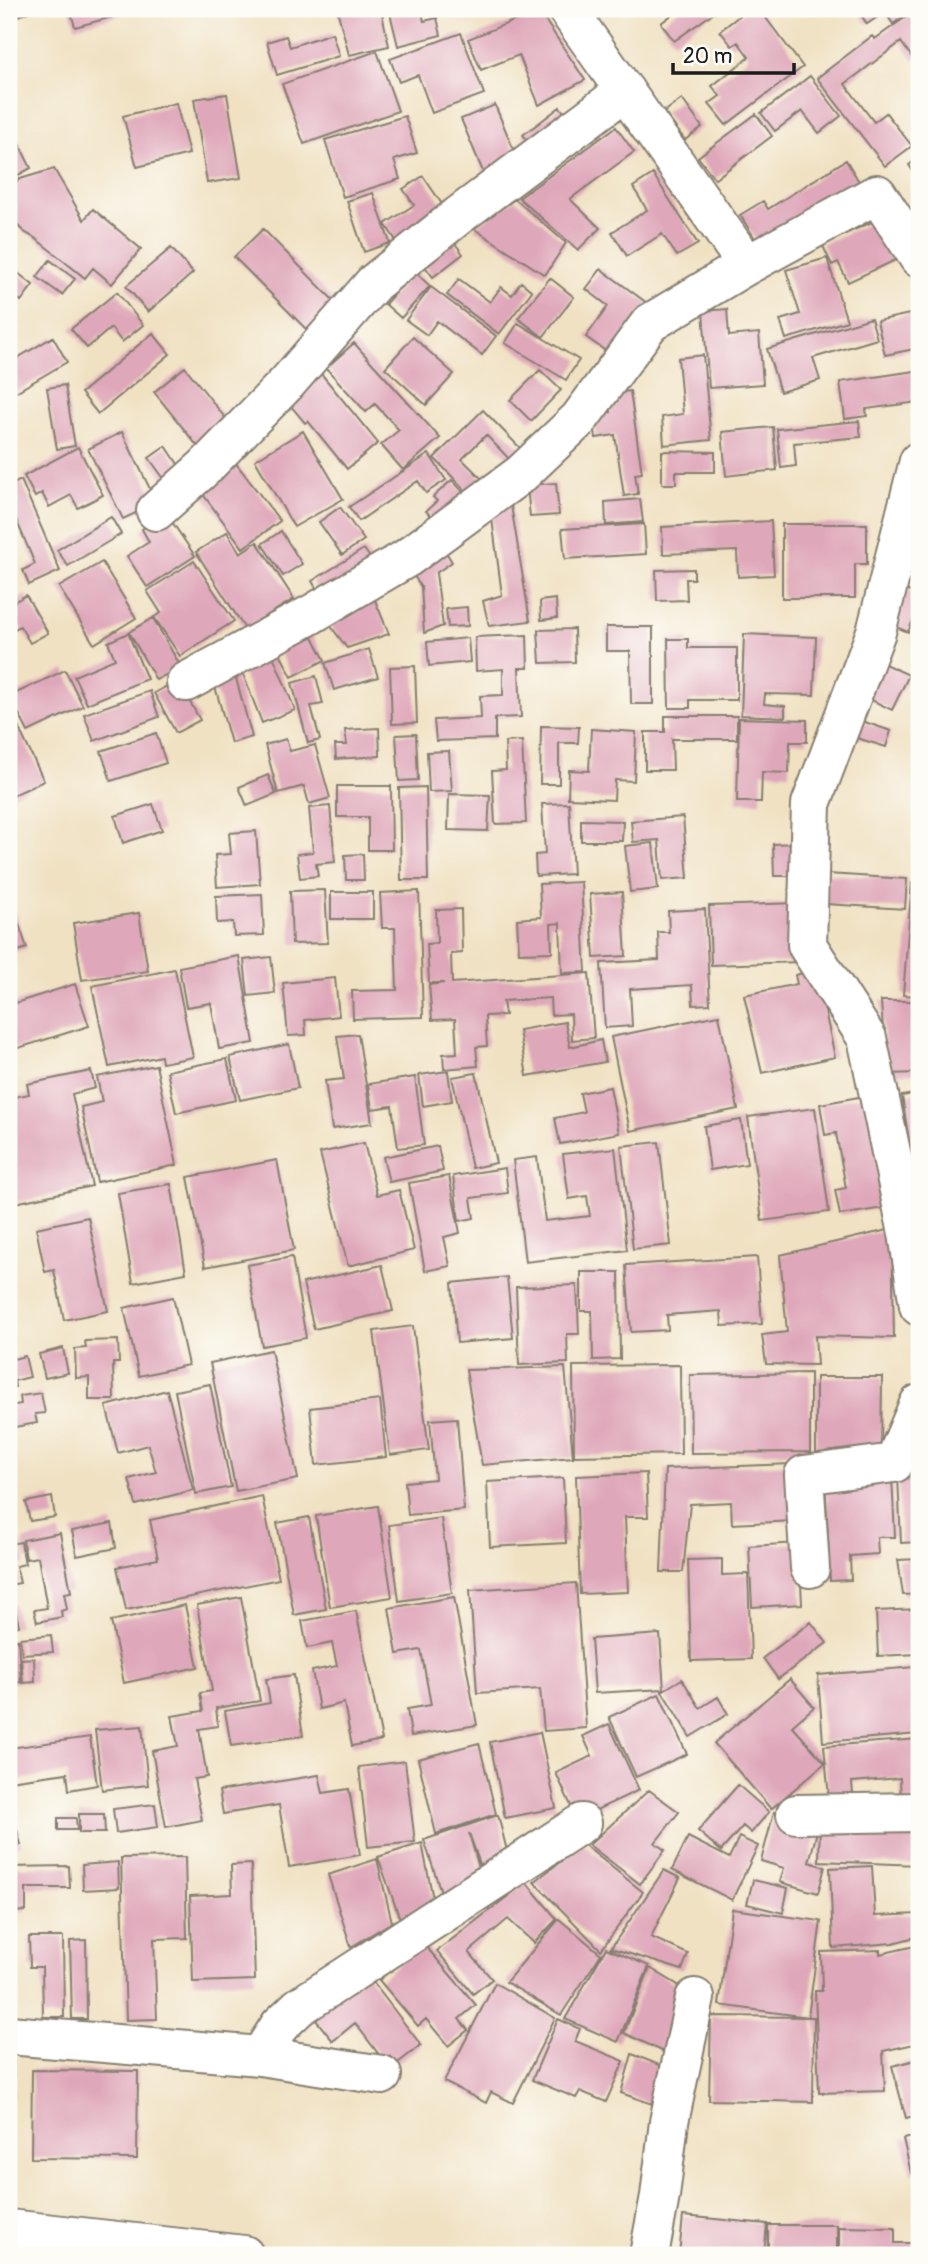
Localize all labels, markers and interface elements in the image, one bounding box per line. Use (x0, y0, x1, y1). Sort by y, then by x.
scale bar (673, 32, 793, 76)
text: 20 m (683, 43, 732, 70)

